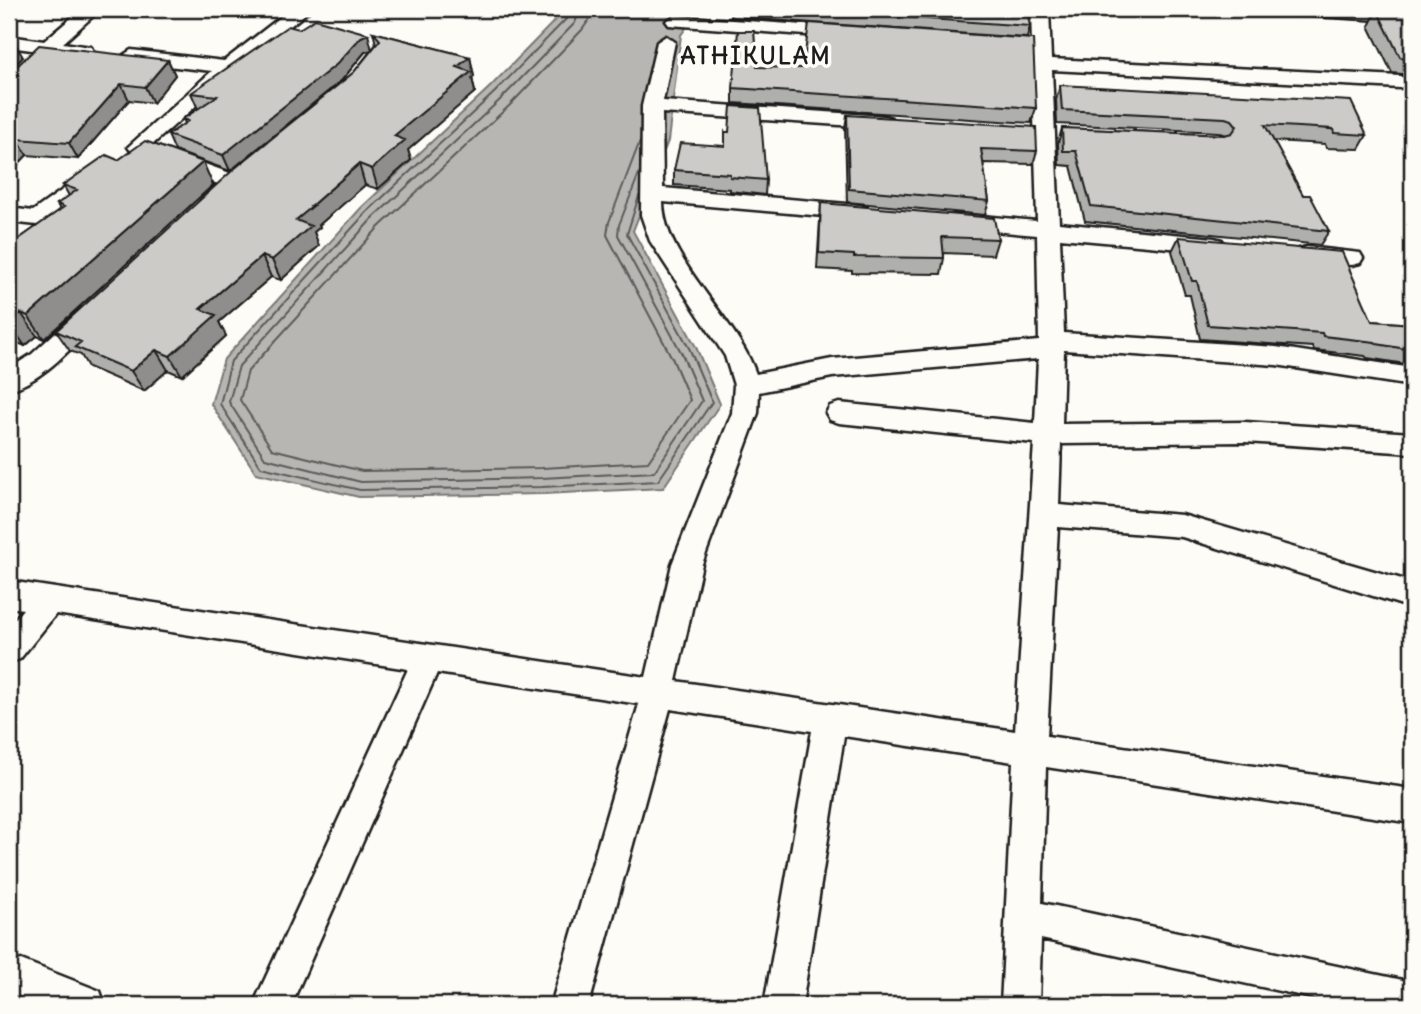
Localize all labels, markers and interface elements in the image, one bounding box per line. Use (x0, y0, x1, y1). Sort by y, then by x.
district label: ATHIKULAM (680, 40, 832, 70)

